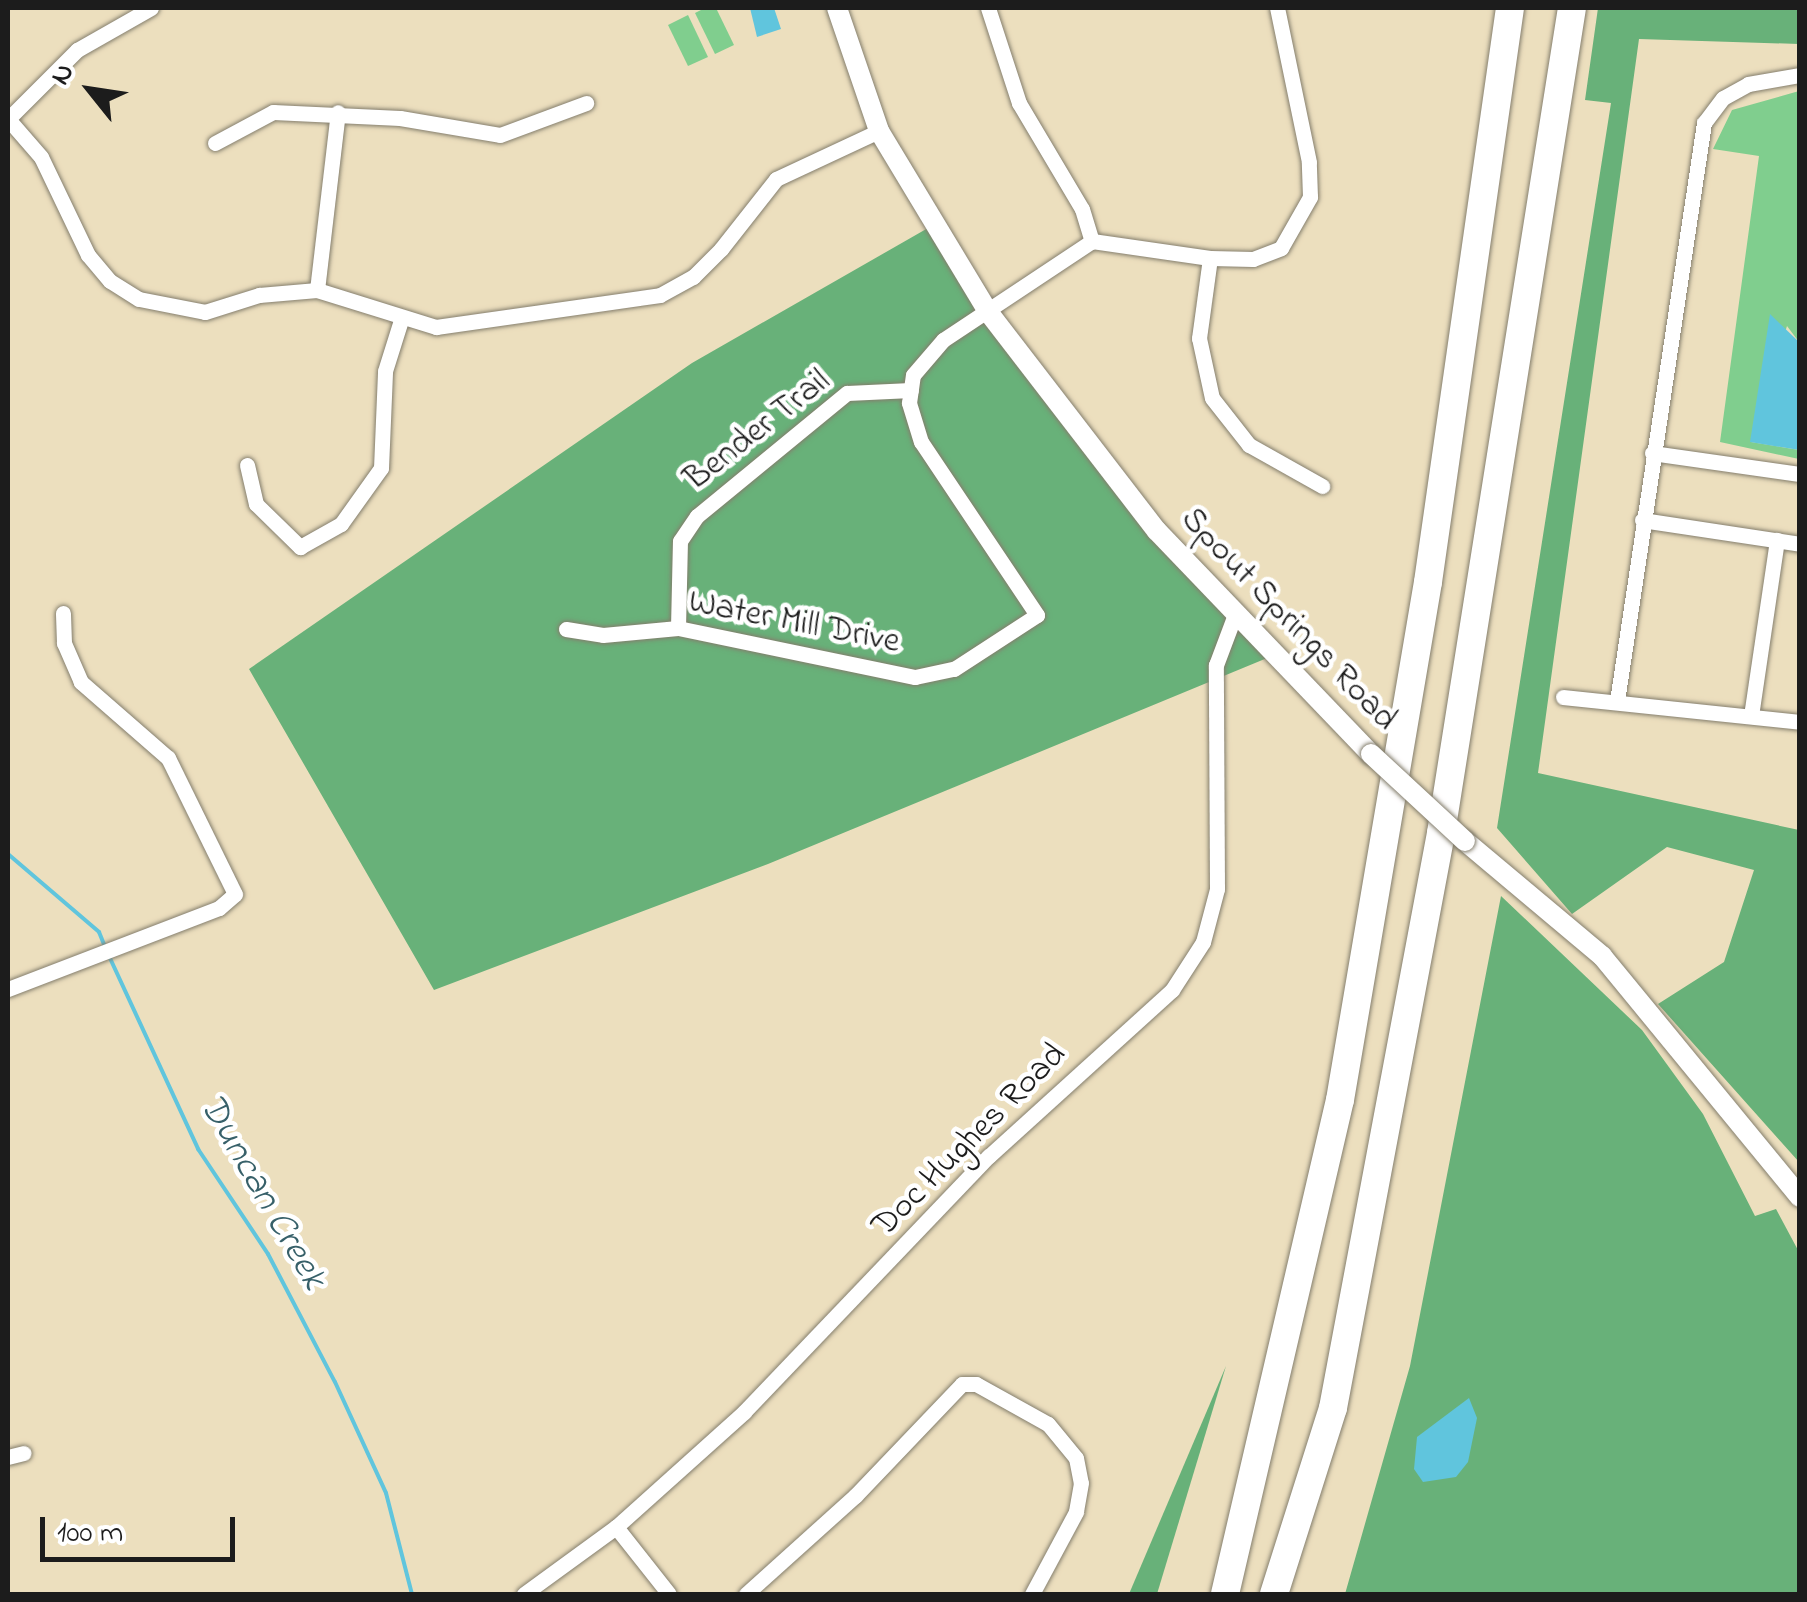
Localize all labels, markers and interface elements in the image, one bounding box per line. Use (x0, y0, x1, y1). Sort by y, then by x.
north arrow (40, 40, 140, 140)
text: N (41, 56, 86, 93)
street label: Bender Trail (677, 361, 839, 501)
street label: Spout Springs Road (1171, 499, 1405, 741)
street label: Water Mill Drive (685, 582, 903, 664)
street label: Doc Hughes Road (864, 1035, 1076, 1247)
water label: Duncan Creek (187, 1088, 335, 1298)
scale bar (45, 1497, 240, 1559)
text: 100 m (57, 1512, 123, 1556)

